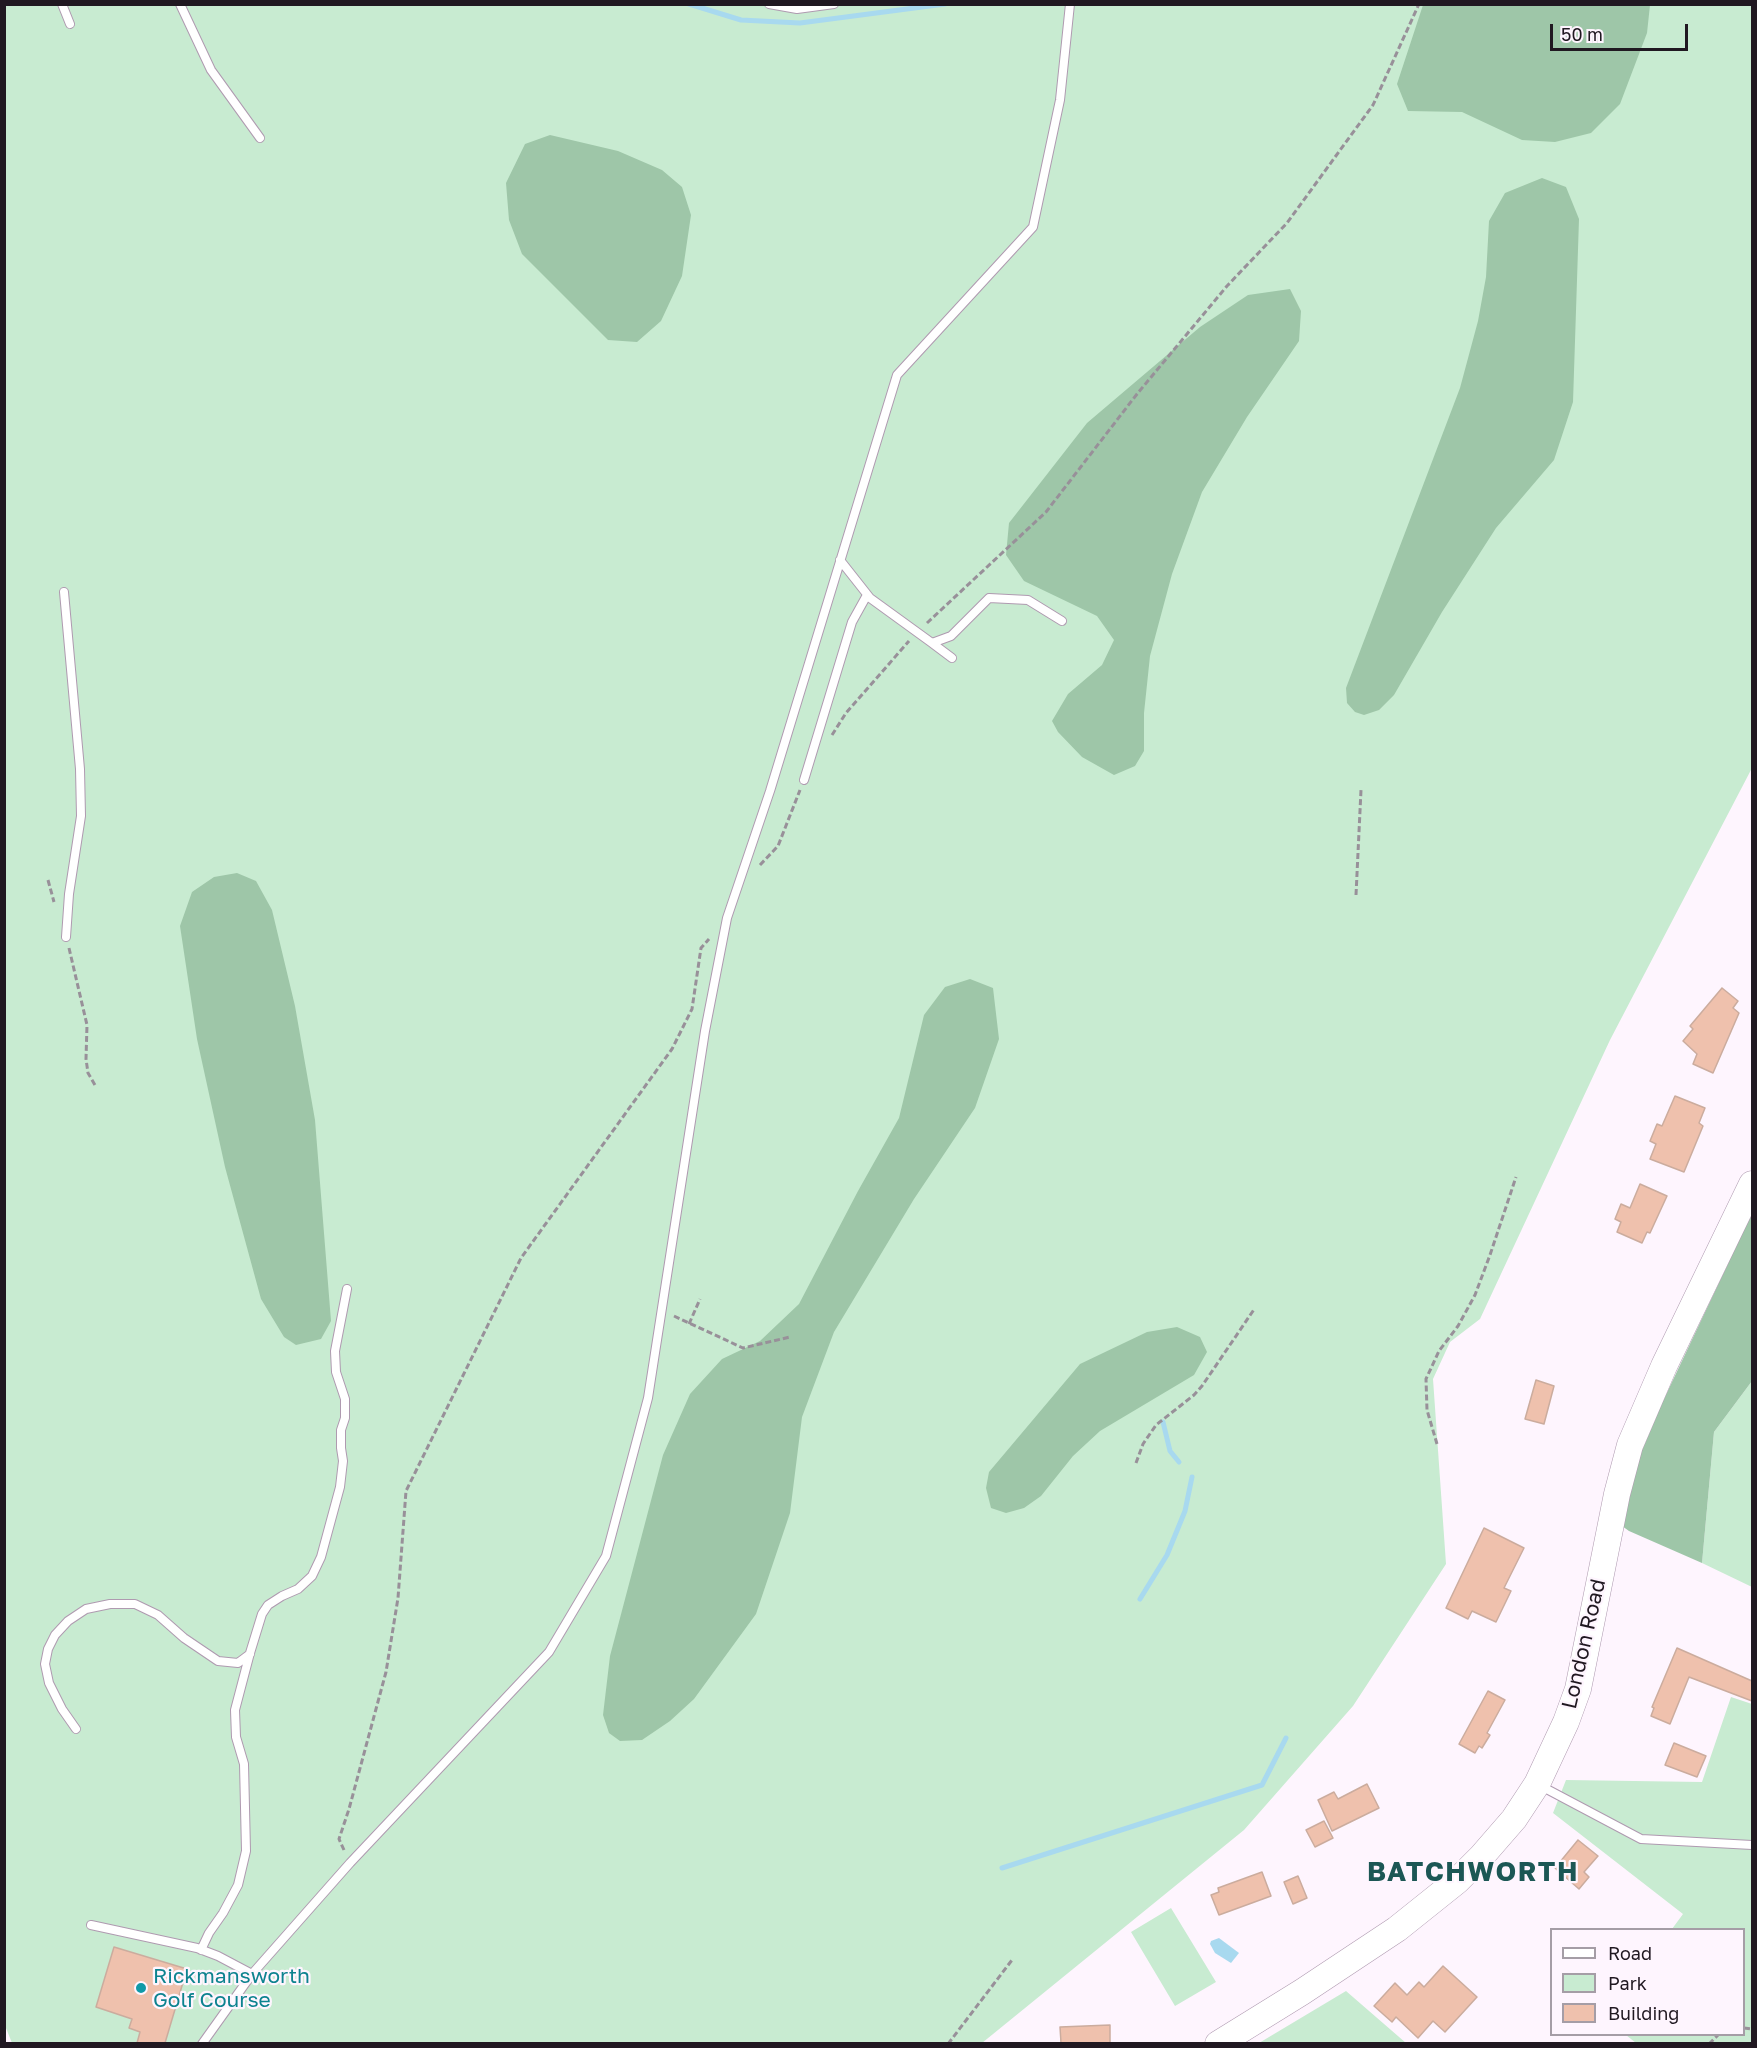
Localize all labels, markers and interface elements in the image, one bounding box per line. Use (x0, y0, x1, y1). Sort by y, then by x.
scale bar (1553, 12, 1691, 50)
text: 50 m (1561, 23, 1603, 45)
street label: London Road (1557, 1577, 1611, 1711)
district label: BATCHWORTH (1367, 1856, 1579, 1888)
legend (1550, 1928, 1745, 2036)
text: Road (1608, 1942, 1652, 1964)
place label: Rickmansworth Golf Course (153, 1963, 310, 2013)
text: Park (1608, 1972, 1647, 1994)
marker: Rickmansworth Golf Course (134, 1981, 148, 1995)
text: Building (1608, 2002, 1679, 2024)

